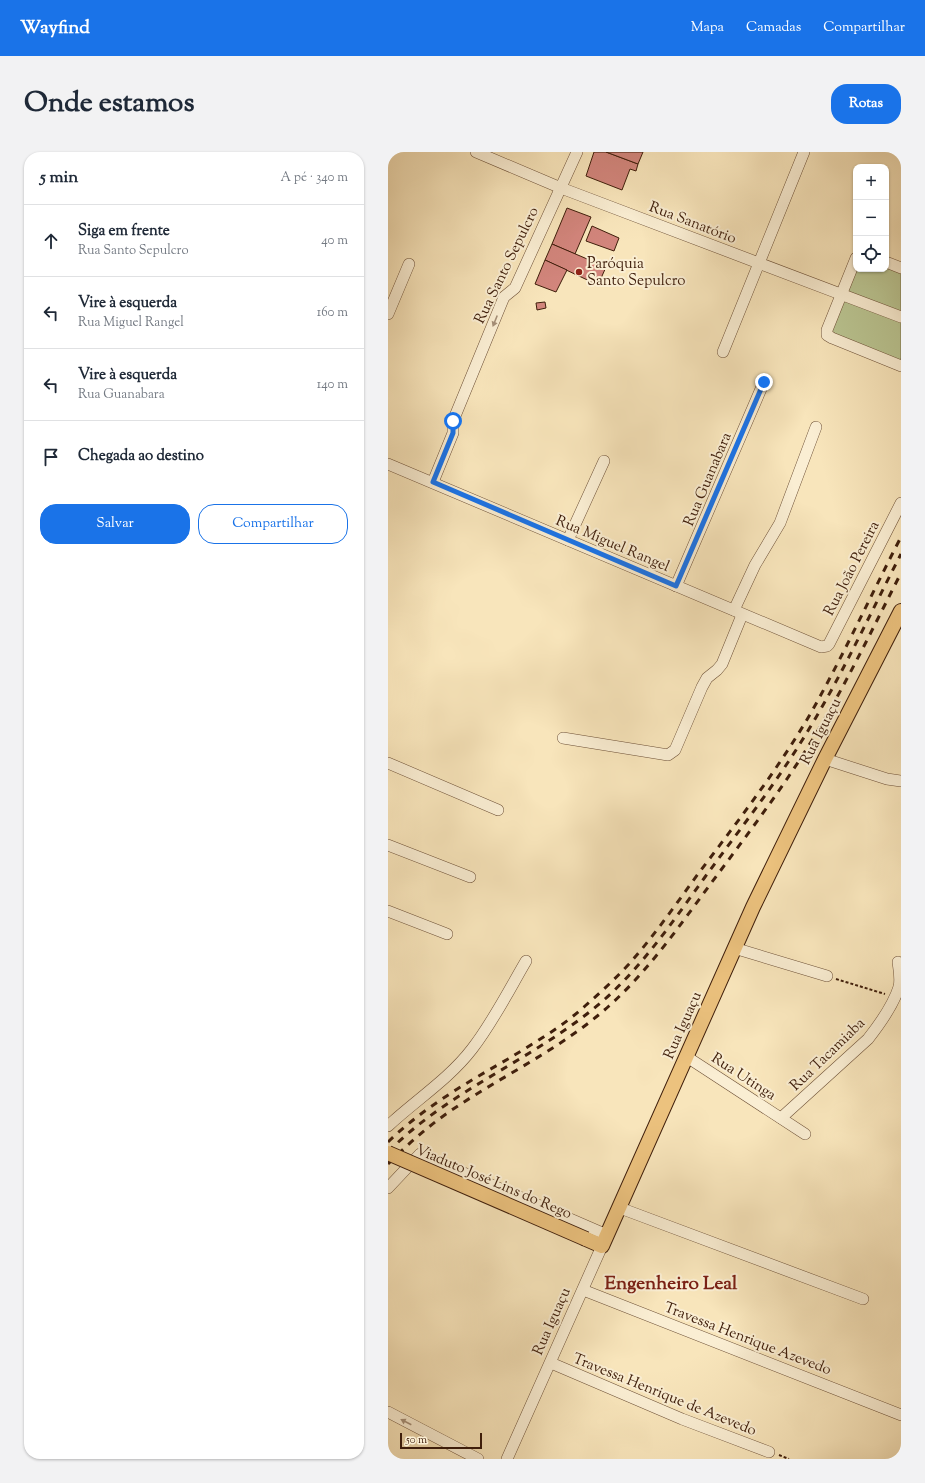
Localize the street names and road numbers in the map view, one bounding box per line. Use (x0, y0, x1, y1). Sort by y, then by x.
street label: Rua Sanatório (646, 197, 739, 250)
street label: Rua Santo Sepulcro (470, 204, 545, 328)
street label: Rua Guanabara (679, 429, 738, 530)
street label: Rua Miguel Rangel (552, 511, 673, 578)
street label: Rua João Pereira (819, 518, 885, 620)
street label: Rua Iguaçu (796, 694, 847, 769)
street label: Rua Iguaçu (659, 988, 708, 1063)
street label: Rua Tacamiaba (786, 1014, 870, 1096)
street label: Rua Utinga (707, 1048, 780, 1106)
street label: Viaduto José Lins do Rego (412, 1140, 575, 1225)
street label: Rua Iguaçu (528, 1284, 577, 1359)
street label: Travessa Henrique Azevedo (661, 1298, 834, 1381)
street label: Travessa Henrique de Azevedo (569, 1349, 759, 1442)

